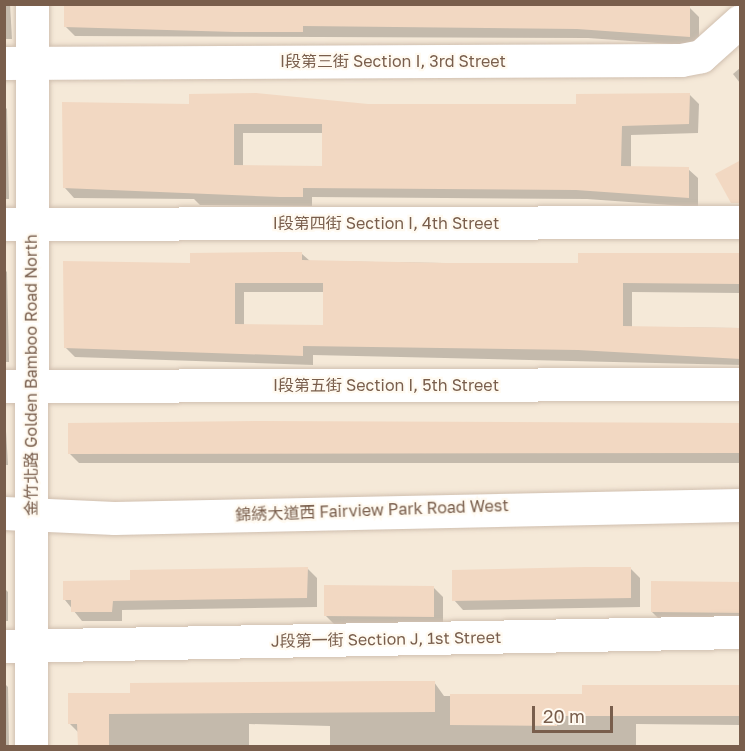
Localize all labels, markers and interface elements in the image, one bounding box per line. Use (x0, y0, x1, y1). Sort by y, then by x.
street label: I段第三街 Section I, 3rd Street (280, 51, 506, 71)
street label: I段第四街 Section I, 4th Street (273, 213, 499, 233)
street label: 金竹北路 Golden Bamboo Road North (21, 234, 41, 516)
street label: I段第五街 Section I, 5th Street (273, 375, 499, 395)
street label: 錦綉大道西 Fairview Park Road West (235, 496, 509, 524)
street label: J段第一街 Section J, 1st Street (271, 627, 501, 651)
scale bar (535, 694, 616, 732)
text: 20 m (543, 705, 585, 727)

